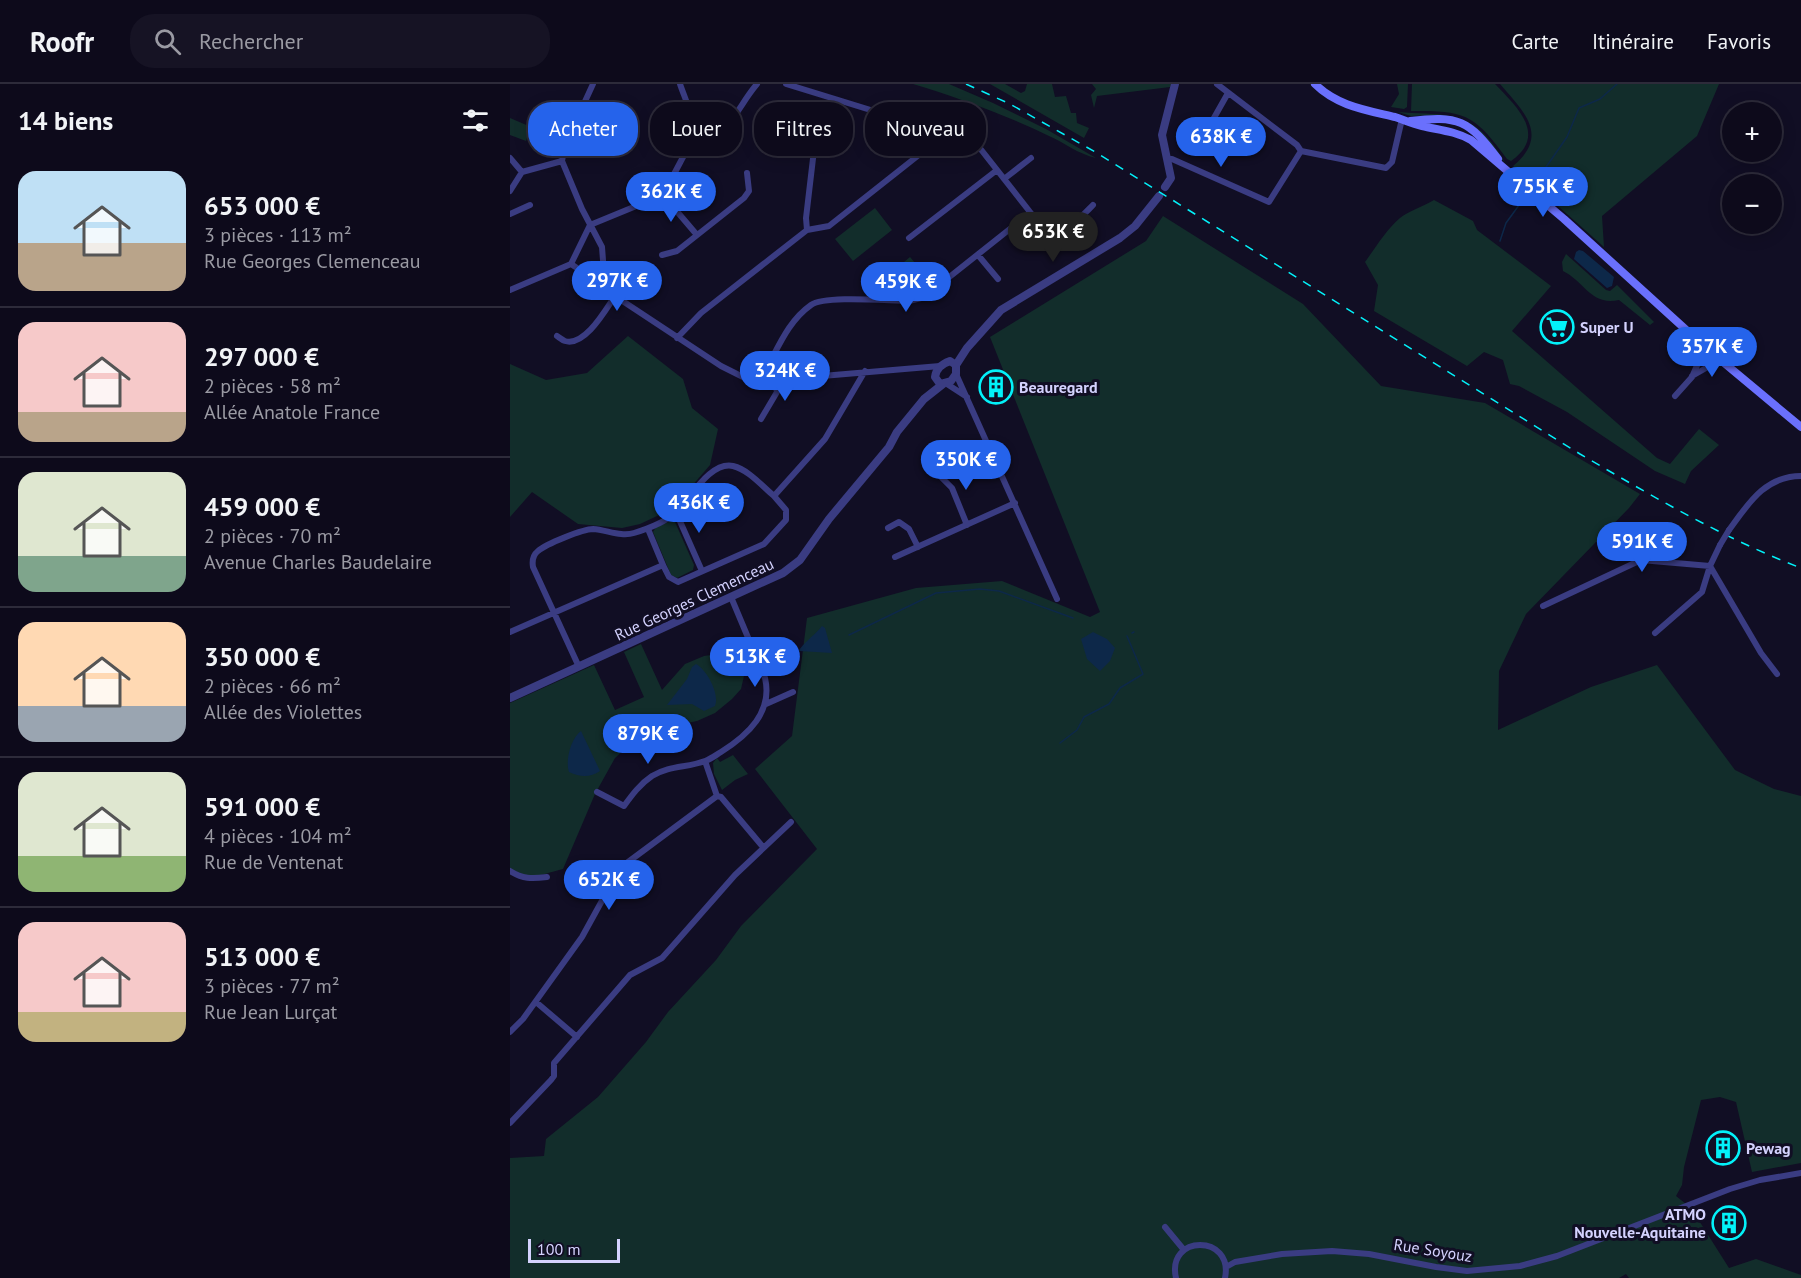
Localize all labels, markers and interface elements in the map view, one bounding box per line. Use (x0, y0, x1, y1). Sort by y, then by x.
search box (130, 14, 550, 68)
text: Roofr (30, 23, 94, 60)
icon: search (151, 25, 184, 58)
text: Rechercher (199, 27, 303, 55)
text: Carte (1512, 28, 1559, 55)
text: Itinéraire (1592, 28, 1674, 55)
text: Favoris (1707, 28, 1771, 55)
chip: Acheter (528, 102, 638, 156)
chip: Louer (650, 102, 742, 156)
chip: Filtres (754, 102, 853, 156)
chip: Nouveau (865, 102, 986, 156)
map controls (1722, 102, 1782, 234)
button: + (1722, 102, 1782, 162)
text: 14 biens (18, 104, 113, 137)
icon: filters (459, 104, 492, 137)
pin: 638K € (1172, 117, 1270, 168)
text: 638K € (1190, 123, 1252, 149)
pin: 755K € (1494, 167, 1592, 218)
pin: 362K € (622, 172, 720, 223)
text: 755K € (1512, 173, 1574, 199)
button: − (1722, 174, 1782, 234)
text: 362K € (640, 178, 702, 204)
text: 653 000 € (204, 189, 320, 222)
icon: home (66, 195, 138, 267)
pin: 653K € (1004, 212, 1102, 263)
text: 653K € (1022, 218, 1084, 244)
text: 3 pièces · 113 m² (204, 222, 352, 248)
text: Rue Georges Clemenceau (204, 248, 421, 274)
pin: 297K € (568, 261, 666, 312)
pin: 459K € (857, 262, 955, 313)
text: 297K € (586, 267, 648, 293)
text: 459K € (875, 268, 937, 294)
supermarket icon: Super U (1539, 309, 1575, 345)
place label: Super U (1580, 317, 1634, 337)
pin: 357K € (1663, 327, 1761, 378)
text: 357K € (1681, 333, 1743, 359)
text: 297 000 € (204, 340, 319, 373)
icon: home (66, 346, 138, 418)
pin: 324K € (736, 351, 834, 402)
text: 324K € (754, 357, 816, 383)
building icon: Beauregard (978, 369, 1014, 405)
text: 2 pièces · 58 m² (204, 373, 341, 399)
place label: Beauregard (1019, 377, 1098, 397)
text: Allée Anatole France (204, 399, 380, 425)
pin: 350K € (917, 440, 1015, 491)
text: 350K € (935, 446, 997, 472)
pin: 436K € (650, 483, 748, 534)
text: 436K € (668, 489, 730, 515)
text: 459 000 € (204, 490, 320, 523)
icon: home (66, 496, 138, 568)
pin: 591K € (1593, 522, 1691, 573)
text: 2 pièces · 70 m² (204, 523, 341, 549)
text: 591K € (1611, 528, 1673, 554)
text: Avenue Charles Baudelaire (204, 549, 432, 575)
street label: Rue Georges Clemenceau (611, 553, 777, 645)
pin: 513K € (706, 637, 804, 688)
text: 350 000 € (204, 640, 320, 673)
text: 513K € (724, 643, 786, 669)
icon: home (66, 646, 138, 718)
text: 2 pièces · 66 m² (204, 673, 341, 699)
text: Allée des Violettes (204, 699, 362, 725)
pin: 879K € (599, 714, 697, 765)
text: 879K € (617, 720, 679, 746)
text: 591 000 € (204, 790, 320, 823)
icon: home (66, 796, 138, 868)
text: 4 pièces · 104 m² (204, 823, 352, 849)
text: Rue de Ventenat (204, 849, 343, 875)
pin: 652K € (560, 860, 658, 911)
text: 652K € (578, 866, 640, 892)
text: 513 000 € (204, 940, 320, 973)
icon: home (66, 946, 138, 1018)
text: 3 pièces · 77 m² (204, 973, 340, 999)
text: Rue Jean Lurçat (204, 999, 337, 1025)
building icon: Pewag (1705, 1130, 1741, 1166)
place label: Pewag (1746, 1138, 1791, 1158)
place label: ATMO Nouvelle-Aquitaine (1574, 1204, 1706, 1242)
building icon: ATMO Nouvelle-Aquitaine (1711, 1205, 1747, 1241)
street label: Rue Soyouz (1392, 1234, 1474, 1266)
scale bar (528, 1236, 620, 1264)
text: 100 m (537, 1239, 580, 1259)

